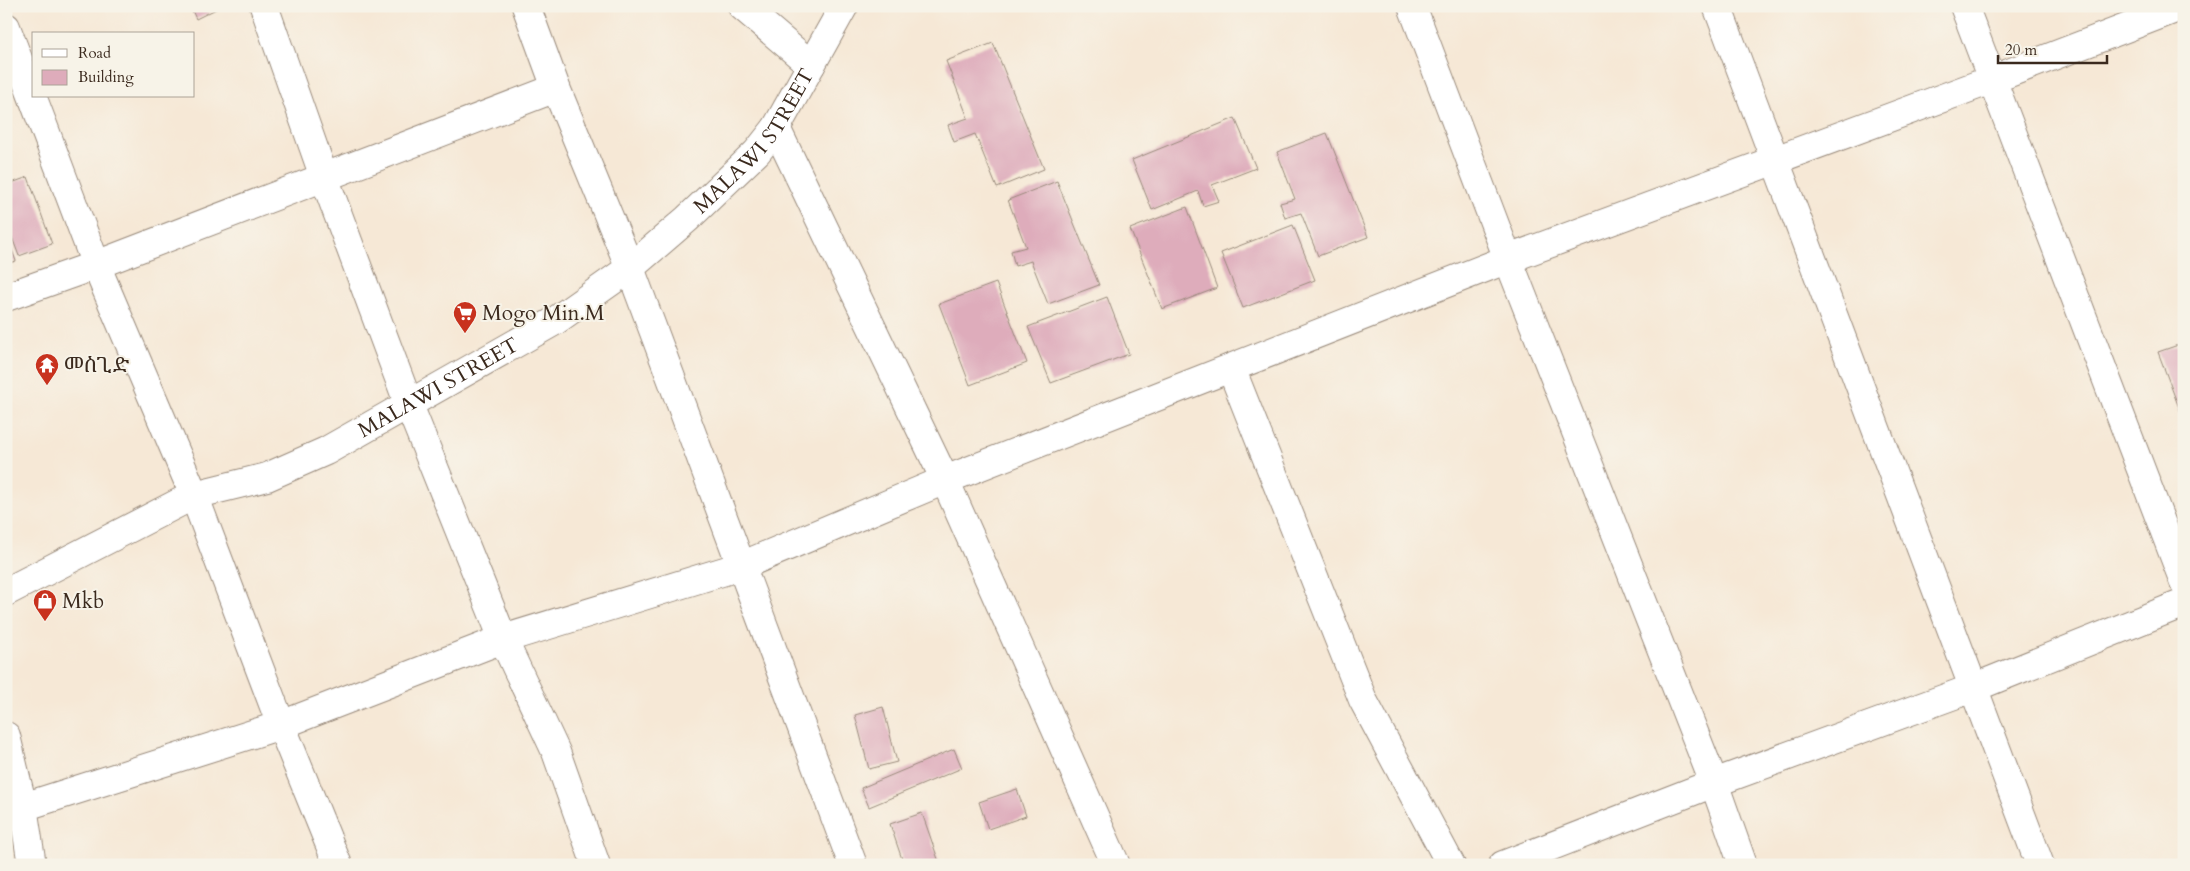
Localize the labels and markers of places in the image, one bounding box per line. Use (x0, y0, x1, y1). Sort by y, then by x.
place label: Mogo Min.M (482, 299, 605, 328)
supermarket icon: Mogo Min.M (452, 300, 478, 334)
place label: መስጊድ (64, 351, 130, 380)
temple icon: መስጊድ (34, 352, 60, 386)
place label: Mkb (62, 587, 104, 616)
shop icon: Mkb (32, 588, 58, 622)

